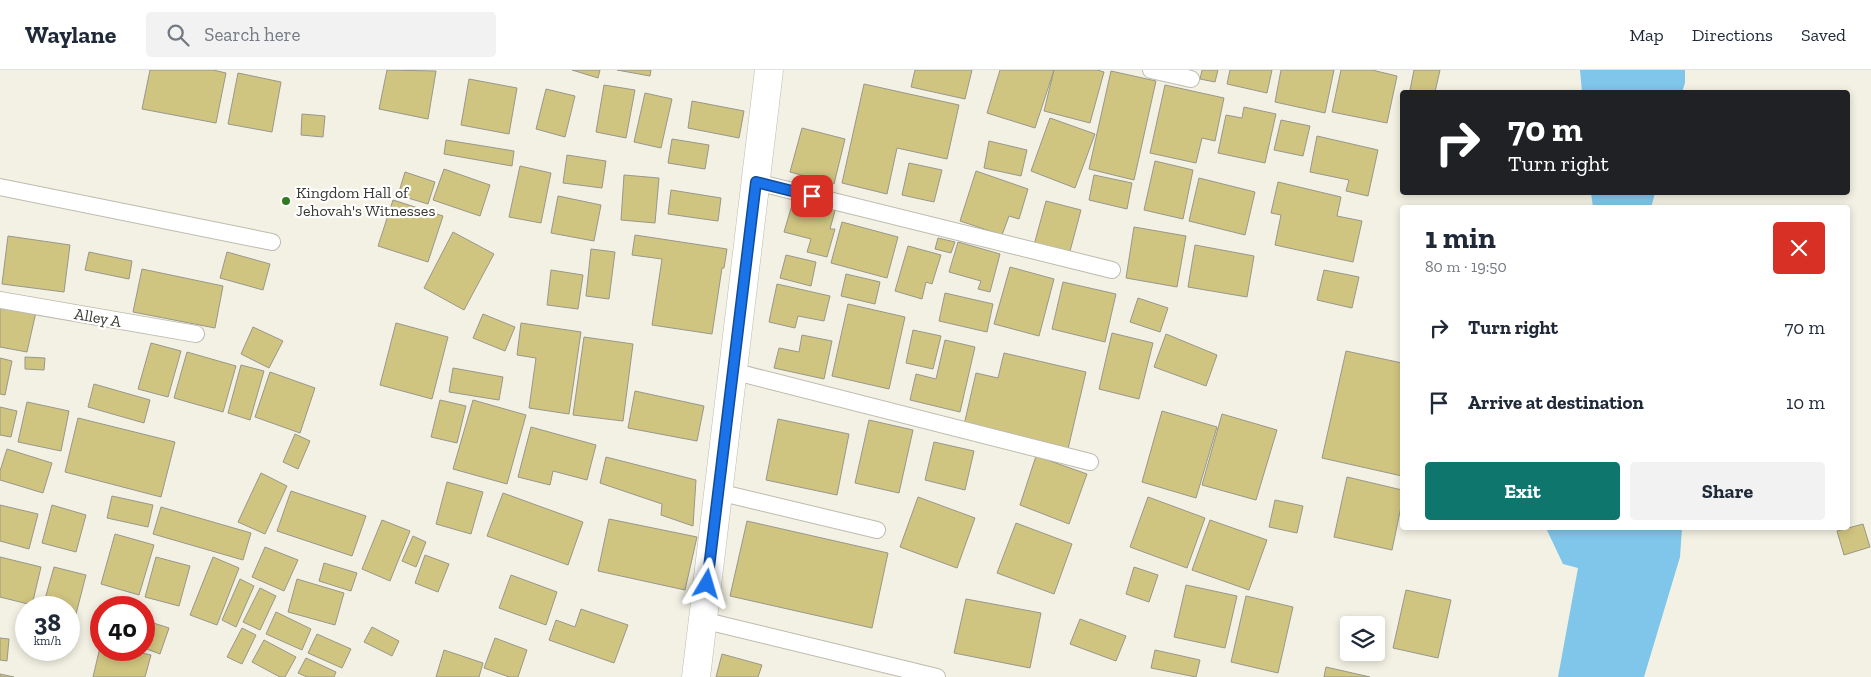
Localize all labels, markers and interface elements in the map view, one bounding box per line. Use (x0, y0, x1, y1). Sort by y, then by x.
search box (146, 12, 496, 57)
text: Waylane (25, 20, 116, 49)
icon: search (164, 21, 192, 49)
text: Search here (204, 23, 301, 46)
text: Map (1629, 24, 1664, 46)
text: Directions (1692, 24, 1773, 46)
text: Saved (1801, 24, 1846, 46)
text: 70 m (1508, 108, 1583, 150)
icon: right (1425, 110, 1490, 175)
text: Turn right (1508, 150, 1609, 177)
pin (791, 175, 833, 217)
icon: arrive (798, 182, 826, 210)
place label: Kingdom Hall of Jehovah's Witnesses (296, 183, 435, 220)
marker: Kingdom Hall of Jehovah's Witnesses (280, 195, 292, 207)
text: 1 min (1425, 220, 1496, 256)
button: close (1773, 222, 1825, 274)
text: 80 m · 19:50 (1425, 257, 1507, 276)
street label: Alley A (73, 304, 124, 331)
icon: right (1425, 314, 1453, 342)
text: Turn right (1468, 316, 1558, 339)
text: 70 m (1784, 316, 1825, 339)
icon: arrive (1425, 389, 1453, 417)
text: Arrive at destination (1468, 391, 1644, 414)
text: 10 m (1786, 391, 1825, 414)
button: Exit (1425, 462, 1620, 520)
button: Share (1630, 462, 1825, 520)
position arrow (680, 557, 732, 609)
speed limit sign: 40 (90, 596, 155, 661)
text: 38 (34, 607, 61, 637)
map controls (1340, 616, 1385, 661)
button: layers (1340, 616, 1385, 661)
text: km/h (34, 634, 61, 648)

